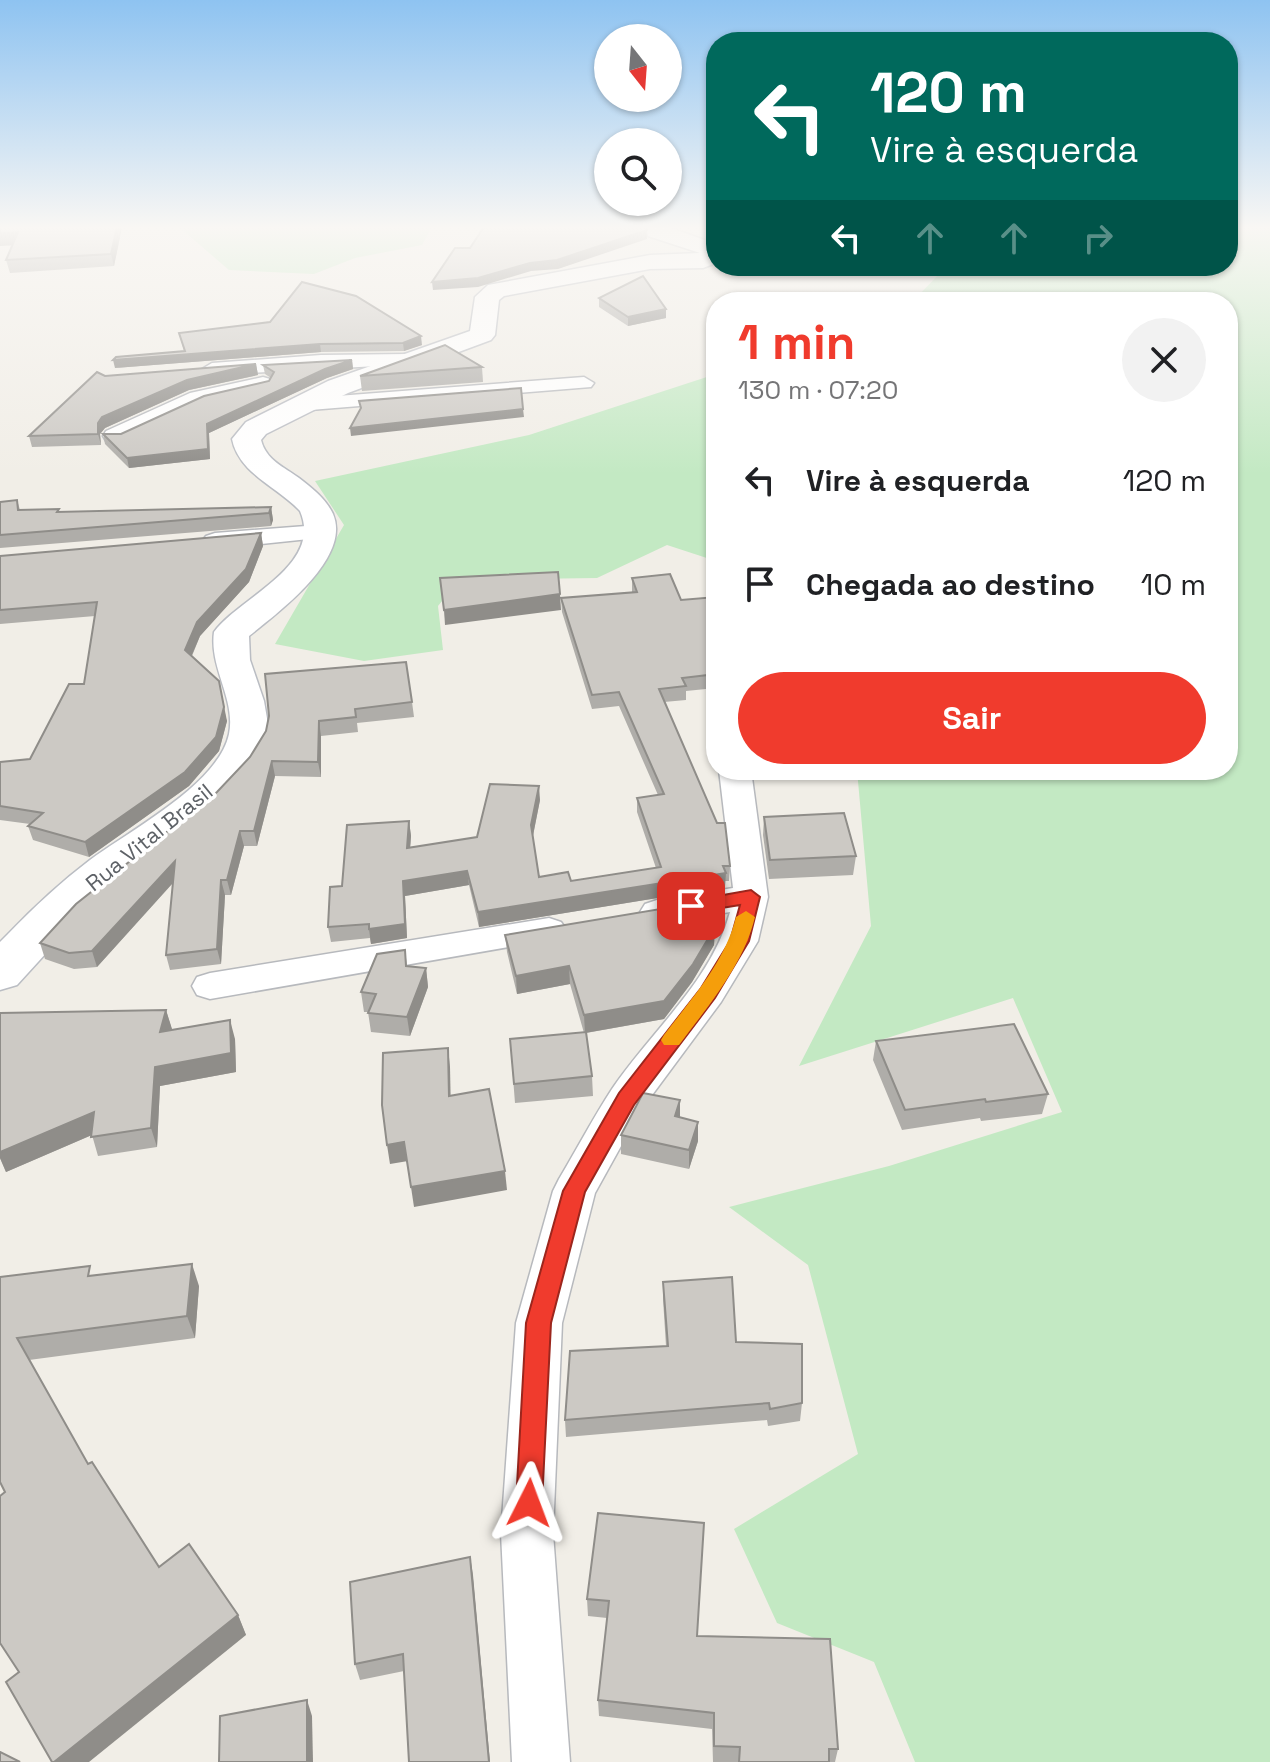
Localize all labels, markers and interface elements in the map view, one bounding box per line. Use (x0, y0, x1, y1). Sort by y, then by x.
north arrow (594, 24, 682, 112)
map controls (594, 24, 682, 216)
text: 120 m (870, 57, 1027, 128)
icon: left (738, 64, 842, 168)
text: Vire à esquerda (870, 127, 1138, 173)
button: search (594, 128, 682, 216)
icon: left (824, 216, 868, 260)
icon: ahead (908, 216, 952, 260)
icon: ahead (992, 216, 1036, 260)
icon: right (1076, 216, 1120, 260)
text: 1 min (738, 312, 855, 373)
button: close (1122, 318, 1206, 402)
text: 130 m · 07:20 (738, 373, 898, 407)
icon: left (738, 458, 782, 502)
text: Vire à esquerda (806, 461, 1030, 500)
text: 120 m (1123, 461, 1206, 500)
icon: arrive (738, 562, 782, 606)
text: Chegada ao destino (806, 565, 1095, 604)
text: 10 m (1141, 565, 1206, 604)
button: Sair (738, 672, 1206, 764)
street label: Rua Vital Brasil (80, 777, 218, 897)
pin (657, 872, 725, 940)
icon: arrive (669, 884, 713, 928)
position arrow (487, 1461, 571, 1545)

